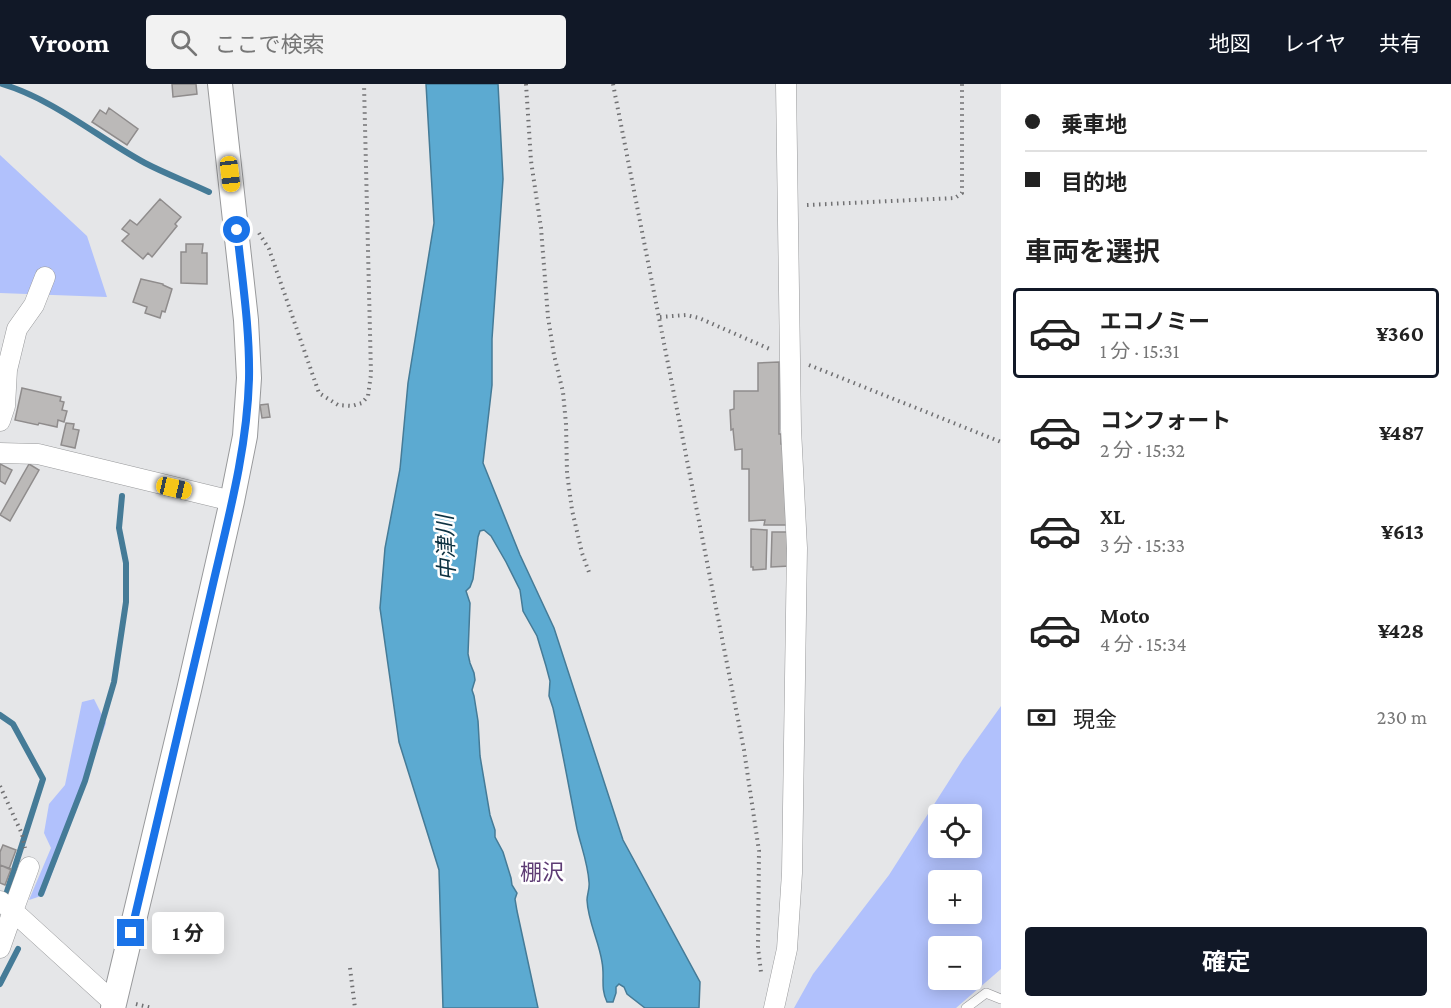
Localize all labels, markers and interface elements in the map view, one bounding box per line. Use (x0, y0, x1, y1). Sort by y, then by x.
search box (146, 15, 566, 69)
icon: search (167, 26, 200, 59)
text: Vroom (30, 27, 110, 58)
text: ここで検索 (215, 32, 325, 57)
text: 地図 (1209, 32, 1251, 56)
text: レイヤ (1284, 32, 1346, 56)
text: 共有 (1379, 32, 1421, 56)
text: 乗車地 (1061, 112, 1127, 137)
car (219, 155, 241, 193)
text: 目的地 (1061, 170, 1127, 195)
route start (223, 216, 250, 243)
text: 車両を選択 (1025, 237, 1160, 267)
icon: car (1028, 306, 1082, 360)
text: エコノミー (1100, 309, 1210, 334)
text: ¥360 (1376, 321, 1424, 346)
text: 1 分 · 15:31 (1100, 340, 1179, 362)
icon: car (1028, 405, 1082, 459)
text: コンフォート (1100, 408, 1231, 433)
text: ¥487 (1379, 420, 1424, 445)
text: 2 分 · 15:32 (1100, 439, 1185, 461)
car (154, 475, 194, 501)
icon: car (1028, 504, 1082, 558)
text: XL (1100, 504, 1125, 529)
water label: 中津川 (432, 513, 460, 581)
text: ¥613 (1381, 519, 1424, 544)
text: 3 分 · 15:33 (1100, 534, 1185, 556)
icon: car (1028, 603, 1082, 657)
text: Moto (1100, 603, 1150, 628)
text: ¥428 (1378, 618, 1424, 643)
text: 4 分 · 15:34 (1100, 633, 1187, 655)
icon: cash (1025, 701, 1058, 734)
text: 230 m (1377, 706, 1427, 728)
text: 現金 (1073, 707, 1117, 732)
map controls (928, 804, 982, 990)
button: locate (928, 804, 982, 858)
district label: 棚沢 (520, 860, 564, 885)
button: + (928, 870, 982, 924)
callout: 1 分 (152, 912, 224, 954)
route end (117, 919, 144, 946)
text: 1 分 (172, 922, 204, 944)
button: 確定 (1025, 927, 1427, 996)
button: − (928, 936, 982, 990)

